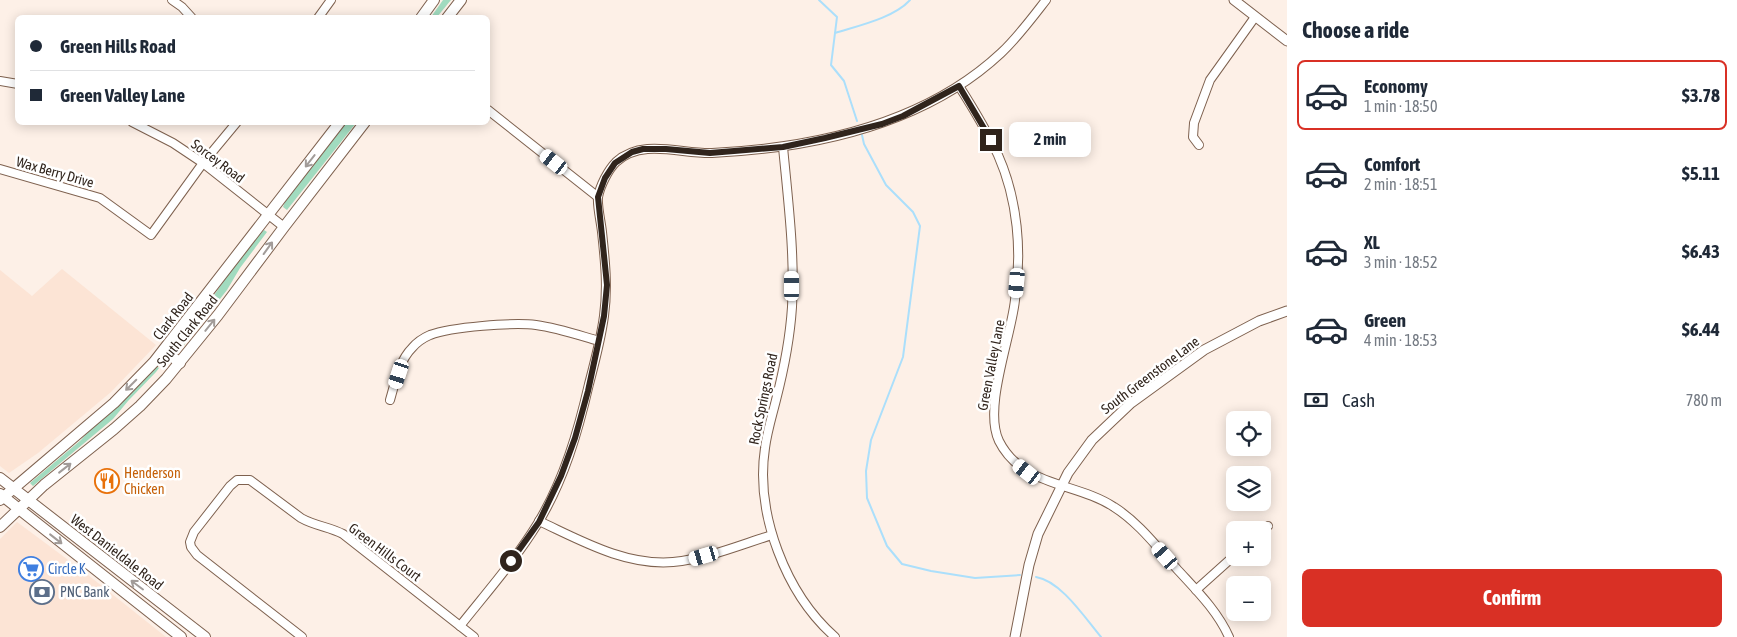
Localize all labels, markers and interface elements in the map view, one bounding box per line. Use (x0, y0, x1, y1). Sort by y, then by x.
text: Choose a ride (1302, 17, 1409, 43)
text: Green Hills Road (60, 35, 176, 57)
icon: car (1304, 73, 1349, 118)
text: Economy (1364, 75, 1428, 97)
text: Green Valley Lane (60, 84, 185, 106)
text: $3.78 (1682, 84, 1720, 106)
text: 1 min · 18:50 (1364, 97, 1437, 115)
callout: 2 min (1008, 122, 1091, 158)
route end (980, 129, 1002, 151)
text: 2 min (1034, 130, 1066, 148)
street label: Sorcey Road (188, 136, 248, 186)
car (537, 147, 570, 177)
icon: car (1304, 151, 1349, 196)
street label: Wax Berry Drive (14, 153, 96, 191)
text: Comfort (1364, 153, 1420, 175)
one-way arrow (305, 154, 315, 168)
text: $5.11 (1682, 162, 1720, 184)
text: 2 min · 18:51 (1364, 175, 1437, 193)
icon: car (1304, 229, 1349, 274)
text: XL (1364, 231, 1380, 253)
text: $6.43 (1682, 240, 1720, 262)
one-way arrow (263, 242, 274, 255)
text: 3 min · 18:52 (1364, 253, 1437, 271)
car (1008, 267, 1025, 299)
car (784, 271, 799, 301)
street label: Clark Road (150, 289, 196, 343)
street label: South Clark Road (153, 292, 221, 370)
icon: car (1304, 307, 1349, 352)
text: Green (1364, 309, 1406, 331)
street label: Green Valley Lane (974, 318, 1008, 412)
text: $6.44 (1682, 318, 1720, 340)
one-way arrow (205, 319, 216, 332)
text: 4 min · 18:53 (1364, 331, 1437, 349)
street label: South Greenstone Lane (1098, 333, 1202, 417)
street label: Rock Springs Road (745, 352, 781, 446)
car (387, 357, 410, 391)
one-way arrow (125, 379, 137, 392)
icon: cash (1302, 386, 1330, 414)
text: Cash (1342, 389, 1375, 411)
text: 780 m (1686, 391, 1722, 409)
map controls (1226, 411, 1271, 621)
button: locate (1226, 411, 1271, 456)
car (1010, 457, 1043, 487)
one-way arrow (58, 463, 71, 474)
place label: Henderson Chicken (124, 465, 181, 497)
button: layers (1226, 466, 1271, 511)
restaurant icon: Henderson Chicken (94, 468, 120, 494)
street label: West Danieldale Road (68, 511, 166, 593)
street label: Green Hills Court (346, 520, 424, 584)
button: + (1226, 521, 1271, 566)
one-way arrow (49, 534, 62, 545)
car (1149, 540, 1180, 572)
car (687, 545, 720, 567)
route start (500, 550, 522, 572)
supermarket icon: Circle K (18, 556, 44, 582)
place label: Circle K (48, 561, 86, 577)
button: Confirm (1302, 569, 1722, 627)
button: − (1226, 576, 1271, 621)
bank icon: PNC Bank (29, 579, 55, 605)
one-way arrow (130, 580, 144, 590)
place label: PNC Bank (60, 584, 109, 600)

